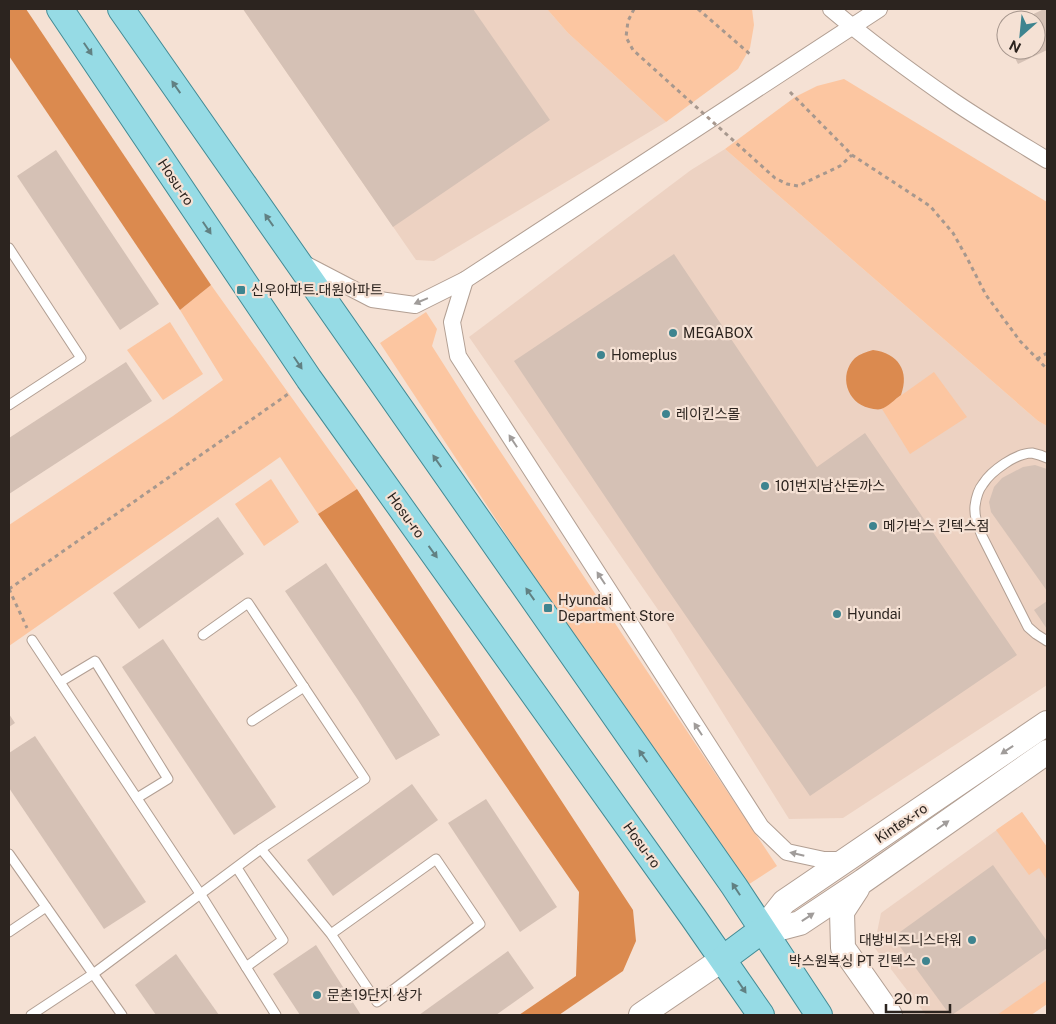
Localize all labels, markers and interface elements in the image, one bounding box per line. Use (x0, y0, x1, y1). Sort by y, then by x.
north arrow (996, 10, 1046, 60)
text: N (1007, 37, 1024, 56)
one-way arrow (83, 43, 92, 56)
one-way arrow (171, 80, 181, 94)
street label: Hosu-ro (155, 156, 197, 208)
one-way arrow (264, 213, 274, 227)
one-way arrow (202, 221, 212, 235)
place label: 신우아파트.대원아파트 (251, 282, 383, 298)
marker: 신우아파트.대원아파트 (235, 284, 247, 296)
one-way arrow (414, 298, 428, 306)
place label: MEGABOX (683, 325, 754, 341)
marker: MEGABOX (667, 327, 679, 339)
place label: Homeplus (611, 347, 677, 363)
marker: Homeplus (595, 349, 607, 361)
one-way arrow (293, 356, 303, 369)
place label: 레이킨스몰 (676, 406, 741, 422)
marker: 레이킨스몰 (660, 408, 672, 420)
one-way arrow (508, 435, 518, 448)
one-way arrow (432, 454, 442, 468)
place label: 101번지남산돈까스 (775, 478, 885, 494)
marker: 101번지남산돈까스 (759, 480, 771, 492)
street label: Hosu-ro (384, 489, 428, 541)
place label: 메가박스 킨텍스점 (883, 518, 989, 534)
marker: 메가박스 킨텍스점 (867, 520, 879, 532)
one-way arrow (428, 545, 438, 559)
one-way arrow (596, 571, 606, 585)
one-way arrow (525, 587, 535, 601)
place label: Hyundai Department Store (558, 592, 675, 624)
marker: Hyundai Department Store (542, 602, 554, 614)
place label: Hyundai (847, 606, 901, 622)
marker: Hyundai (831, 608, 843, 620)
one-way arrow (694, 723, 703, 736)
one-way arrow (1000, 745, 1014, 755)
one-way arrow (638, 749, 648, 763)
street label: Kintex-ro (872, 800, 930, 846)
street label: Hosu-ro (620, 819, 664, 871)
one-way arrow (936, 820, 949, 830)
one-way arrow (790, 850, 805, 858)
one-way arrow (731, 883, 741, 896)
one-way arrow (802, 912, 815, 922)
place label: 대방비즈니스타워 (859, 932, 962, 948)
marker: 대방비즈니스타워 (966, 934, 978, 946)
place label: 박스원복싱 PT 킨텍스 (789, 953, 916, 969)
marker: 박스원복싱 PT 킨텍스 (920, 955, 932, 967)
one-way arrow (737, 981, 747, 994)
scale bar (886, 982, 950, 1014)
place label: 문촌19단지 상가 (327, 987, 422, 1003)
marker: 문촌19단지 상가 (311, 989, 323, 1001)
text: 20 m (894, 990, 929, 1007)

